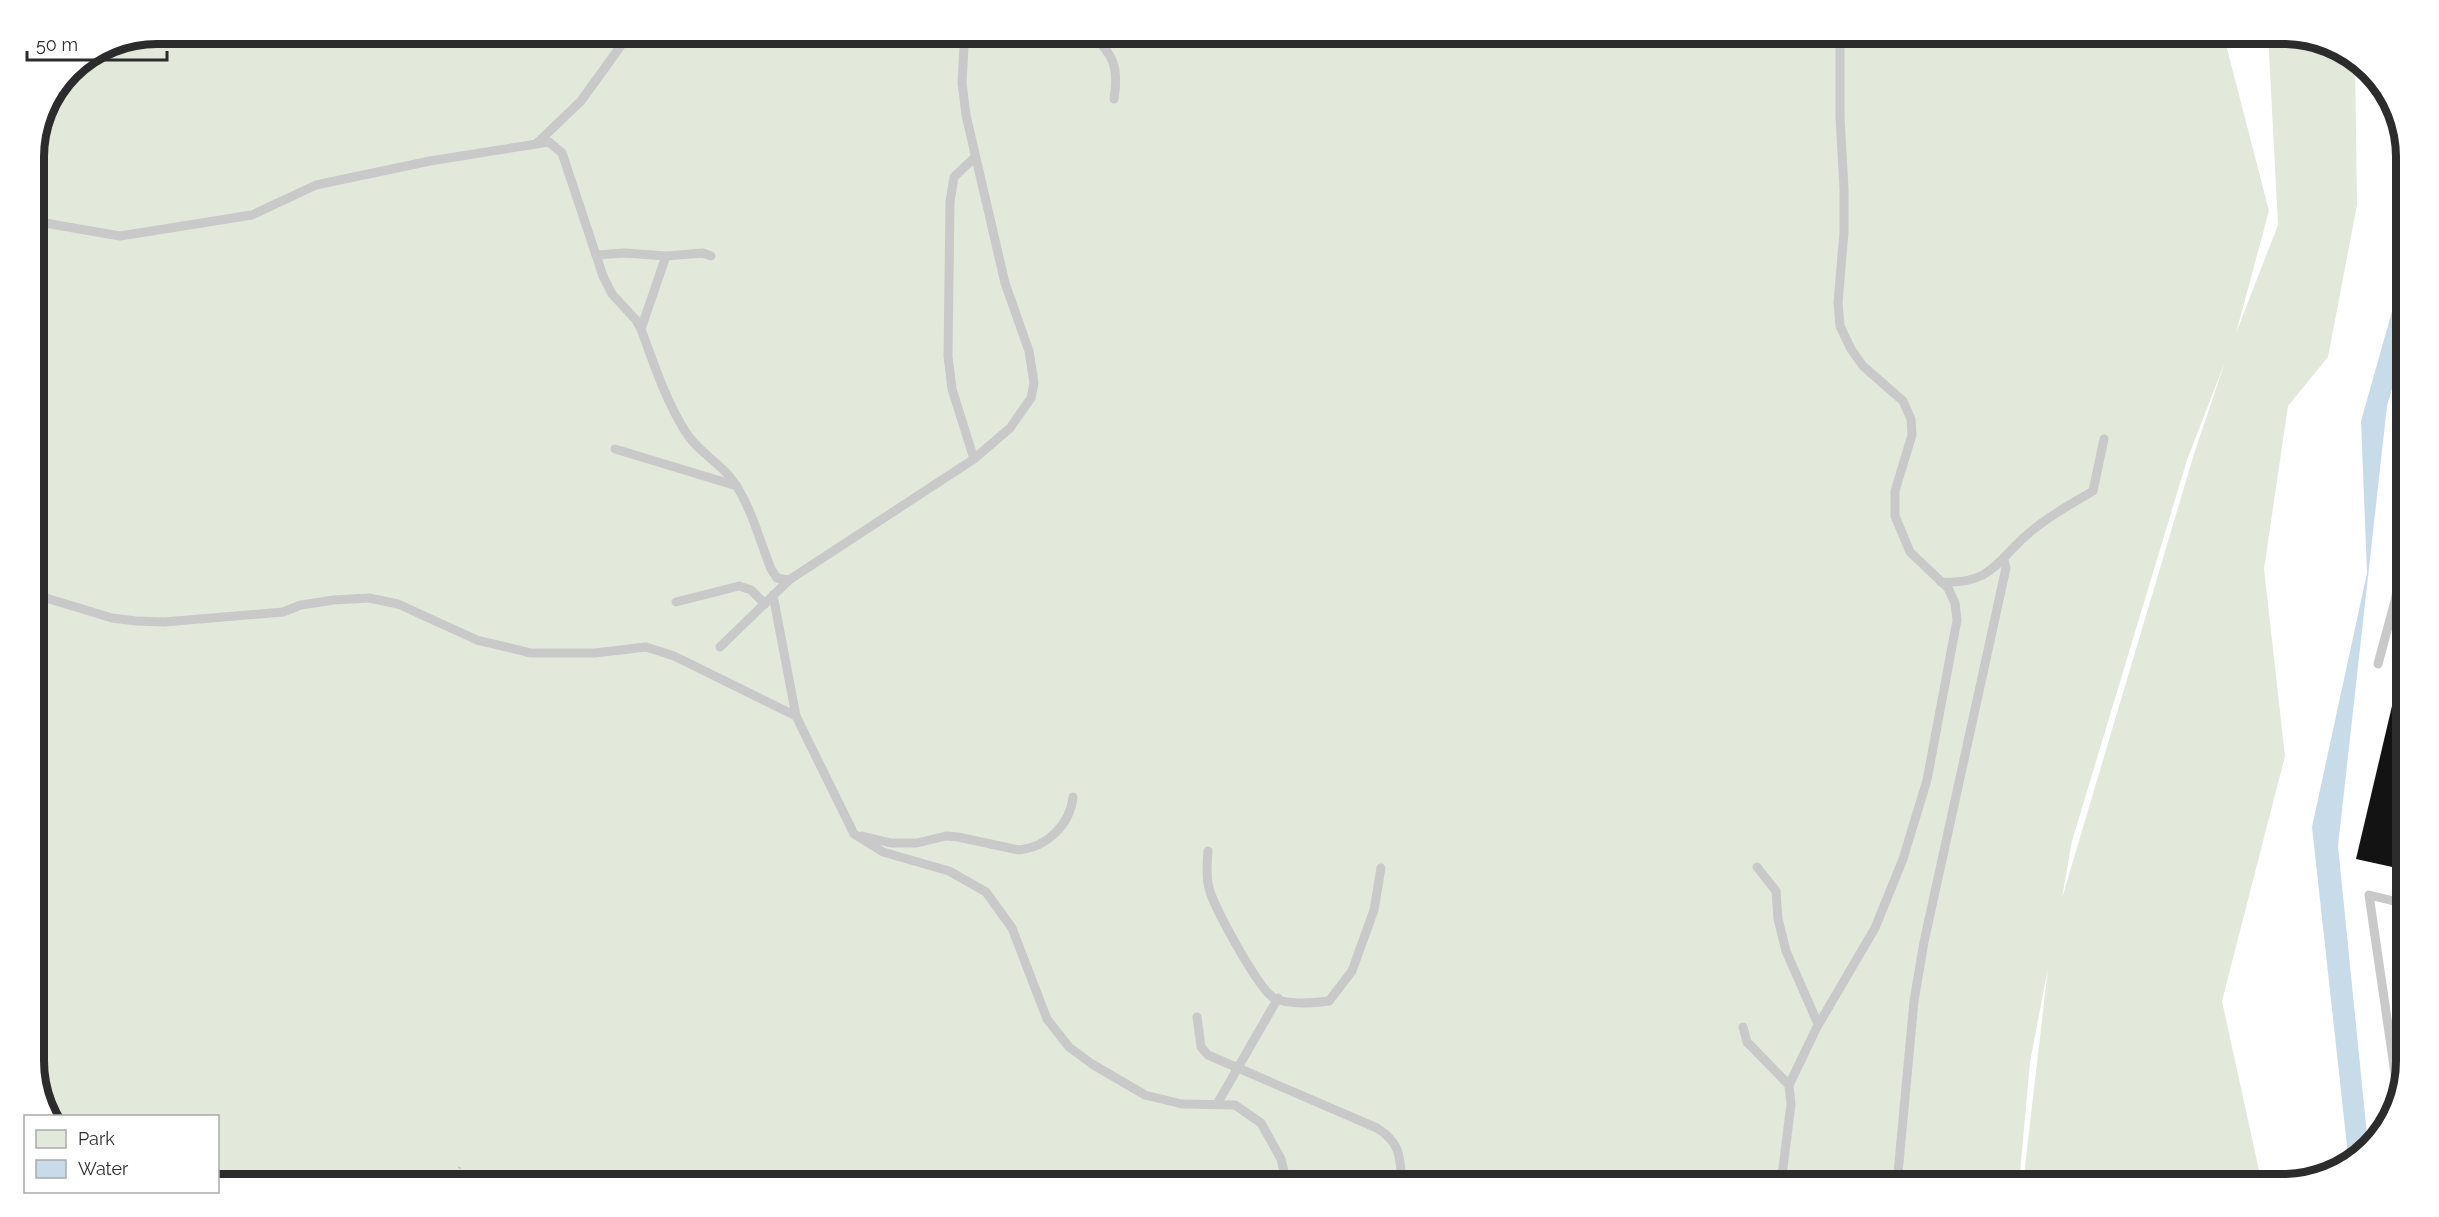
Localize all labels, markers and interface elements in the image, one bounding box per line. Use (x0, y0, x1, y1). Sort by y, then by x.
scale bar (27, 24, 166, 62)
text: 50 m (36, 34, 78, 55)
legend (24, 1115, 219, 1193)
text: Park (78, 1128, 115, 1149)
text: Water (78, 1158, 129, 1179)

